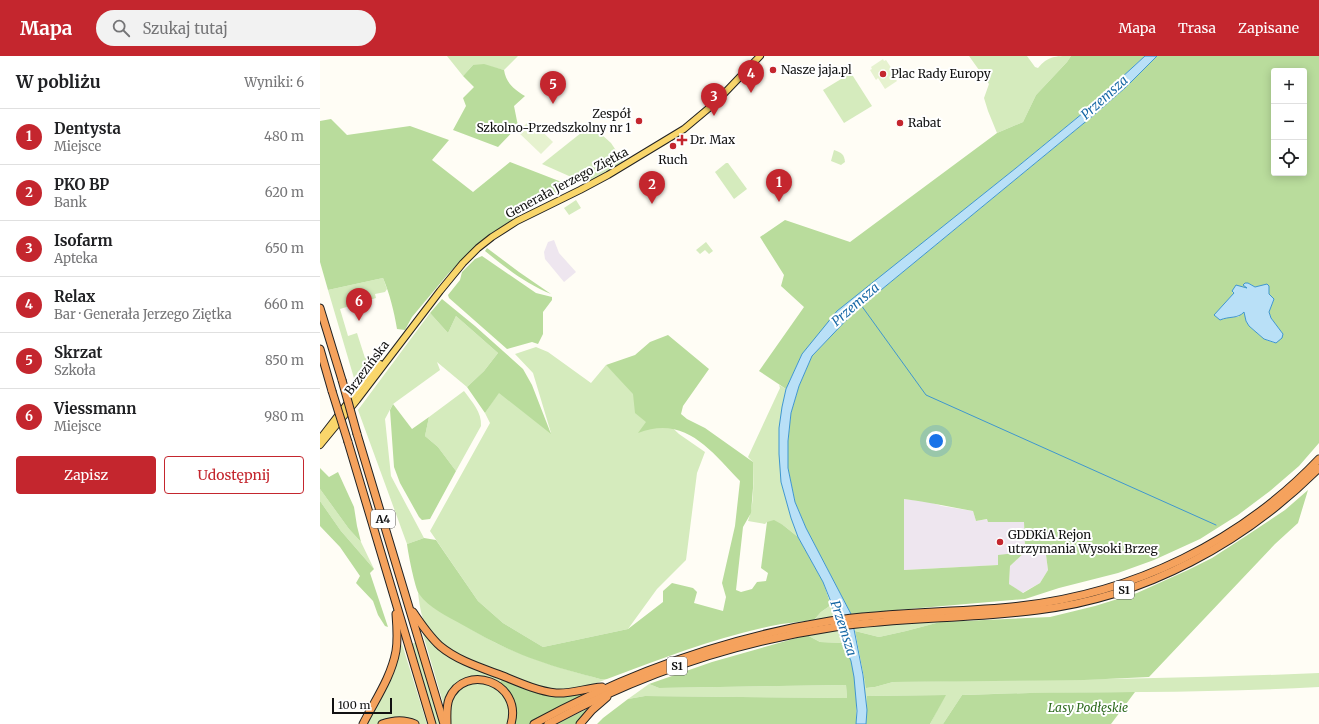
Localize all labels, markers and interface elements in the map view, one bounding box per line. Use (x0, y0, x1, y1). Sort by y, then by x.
search box (96, 10, 376, 46)
text: Mapa (20, 16, 72, 40)
icon: search (110, 17, 132, 39)
text: Szukaj tutaj (142, 19, 228, 38)
text: Mapa (1119, 19, 1156, 37)
text: Trasa (1178, 19, 1216, 37)
text: Zapisane (1238, 19, 1299, 37)
pin: 4 (738, 60, 764, 93)
place label: Nasze jaja.pl (781, 62, 852, 77)
marker: Nasze jaja.pl (768, 65, 778, 75)
place label: Plac Rady Europy (891, 66, 991, 81)
map controls (1271, 68, 1307, 176)
button: + (1271, 68, 1307, 104)
marker: Plac Rady Europy (878, 69, 888, 79)
text: W pobliżu (16, 71, 101, 93)
pin: 5 (540, 71, 566, 104)
water label: Przemsza (1077, 72, 1131, 123)
text: Wyniki: 6 (244, 74, 304, 91)
pin: 3 (701, 83, 727, 116)
button: − (1271, 104, 1307, 140)
place label: Zespół Szkolno-Przedszkolny nr 1 (476, 106, 632, 135)
place label: Rabat (908, 115, 941, 130)
marker: Zespół Szkolno-Przedszkolny nr 1 (634, 116, 644, 126)
marker: Rabat (895, 118, 905, 128)
text: Dentysta (54, 119, 121, 138)
text: 1 (26, 128, 32, 145)
text: 480 m (264, 128, 304, 145)
place label: Dr. Max (690, 132, 736, 147)
marker: Dr. Max (677, 135, 687, 145)
text: Miejsce (54, 138, 101, 155)
button: locate (1271, 140, 1307, 176)
marker: Ruch (668, 141, 678, 151)
street label: Generała Jerzego Ziętka (503, 144, 631, 221)
place label: Ruch (658, 152, 688, 167)
pin: 1 (766, 169, 792, 202)
pin: 2 (639, 171, 665, 204)
text: PKO BP (54, 175, 109, 194)
text: 2 (25, 184, 33, 201)
text: 620 m (265, 184, 304, 201)
text: Bank (54, 194, 87, 211)
text: Isofarm (54, 231, 113, 250)
text: 3 (25, 240, 33, 257)
text: 650 m (265, 240, 304, 257)
text: Apteka (54, 250, 98, 267)
water label: Przemsza (828, 279, 883, 330)
text: Relax (54, 287, 95, 306)
pin: 6 (346, 288, 372, 321)
text: 4 (25, 296, 33, 313)
text: 660 m (264, 296, 304, 313)
text: Bar · Generała Jerzego Ziętka (54, 306, 232, 323)
street label: Brzezińska (341, 337, 392, 398)
text: Skrzat (54, 343, 103, 362)
text: 5 (25, 352, 33, 369)
text: 850 m (265, 352, 304, 369)
text: Szkoła (54, 362, 96, 379)
text: Viessmann (54, 399, 136, 418)
text: 6 (25, 408, 33, 425)
text: 980 m (264, 408, 304, 425)
text: Miejsce (54, 418, 101, 435)
your location (926, 431, 946, 451)
button: Zapisz (16, 456, 156, 494)
button: Udostępnij (164, 456, 304, 494)
road number: A4 (371, 510, 395, 528)
place label: GDDKiA Rejon utrzymania Wysoki Brzeg (1008, 527, 1159, 556)
marker: GDDKiA Rejon utrzymania Wysoki Brzeg (995, 537, 1005, 547)
road number: S1 (1114, 581, 1134, 599)
water label: Przemsza (827, 598, 861, 658)
road number: S1 (667, 657, 687, 675)
scale bar (332, 696, 392, 715)
text: 100 m (338, 698, 370, 712)
park label: Lasy Podłęskie (1048, 700, 1128, 715)

